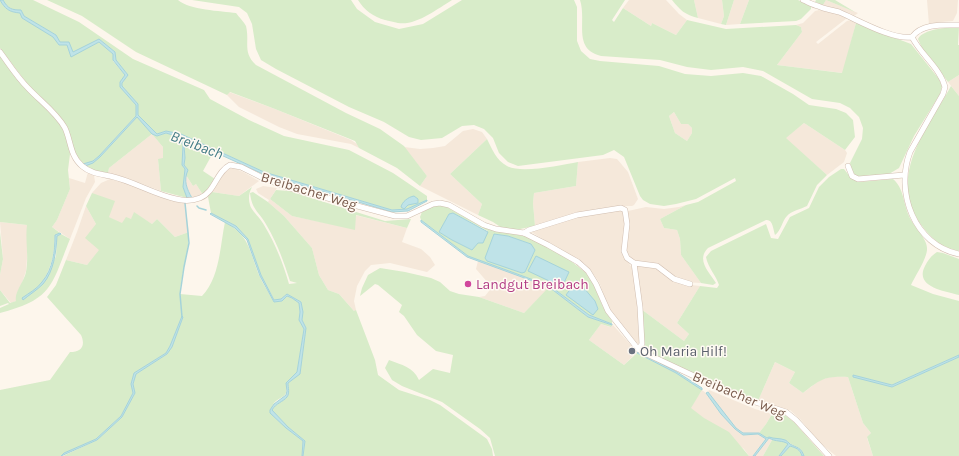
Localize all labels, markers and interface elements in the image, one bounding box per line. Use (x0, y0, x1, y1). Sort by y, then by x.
water label: Breibach (168, 127, 226, 163)
street label: Breibacher Weg (259, 168, 359, 214)
place label: Landgut Breibach (476, 276, 589, 293)
marker: Landgut Breibach (463, 279, 473, 289)
place label: Oh Maria Hilf! (640, 343, 727, 360)
marker: Oh Maria Hilf! (627, 346, 637, 356)
street label: Breibacher Weg (690, 368, 788, 422)

